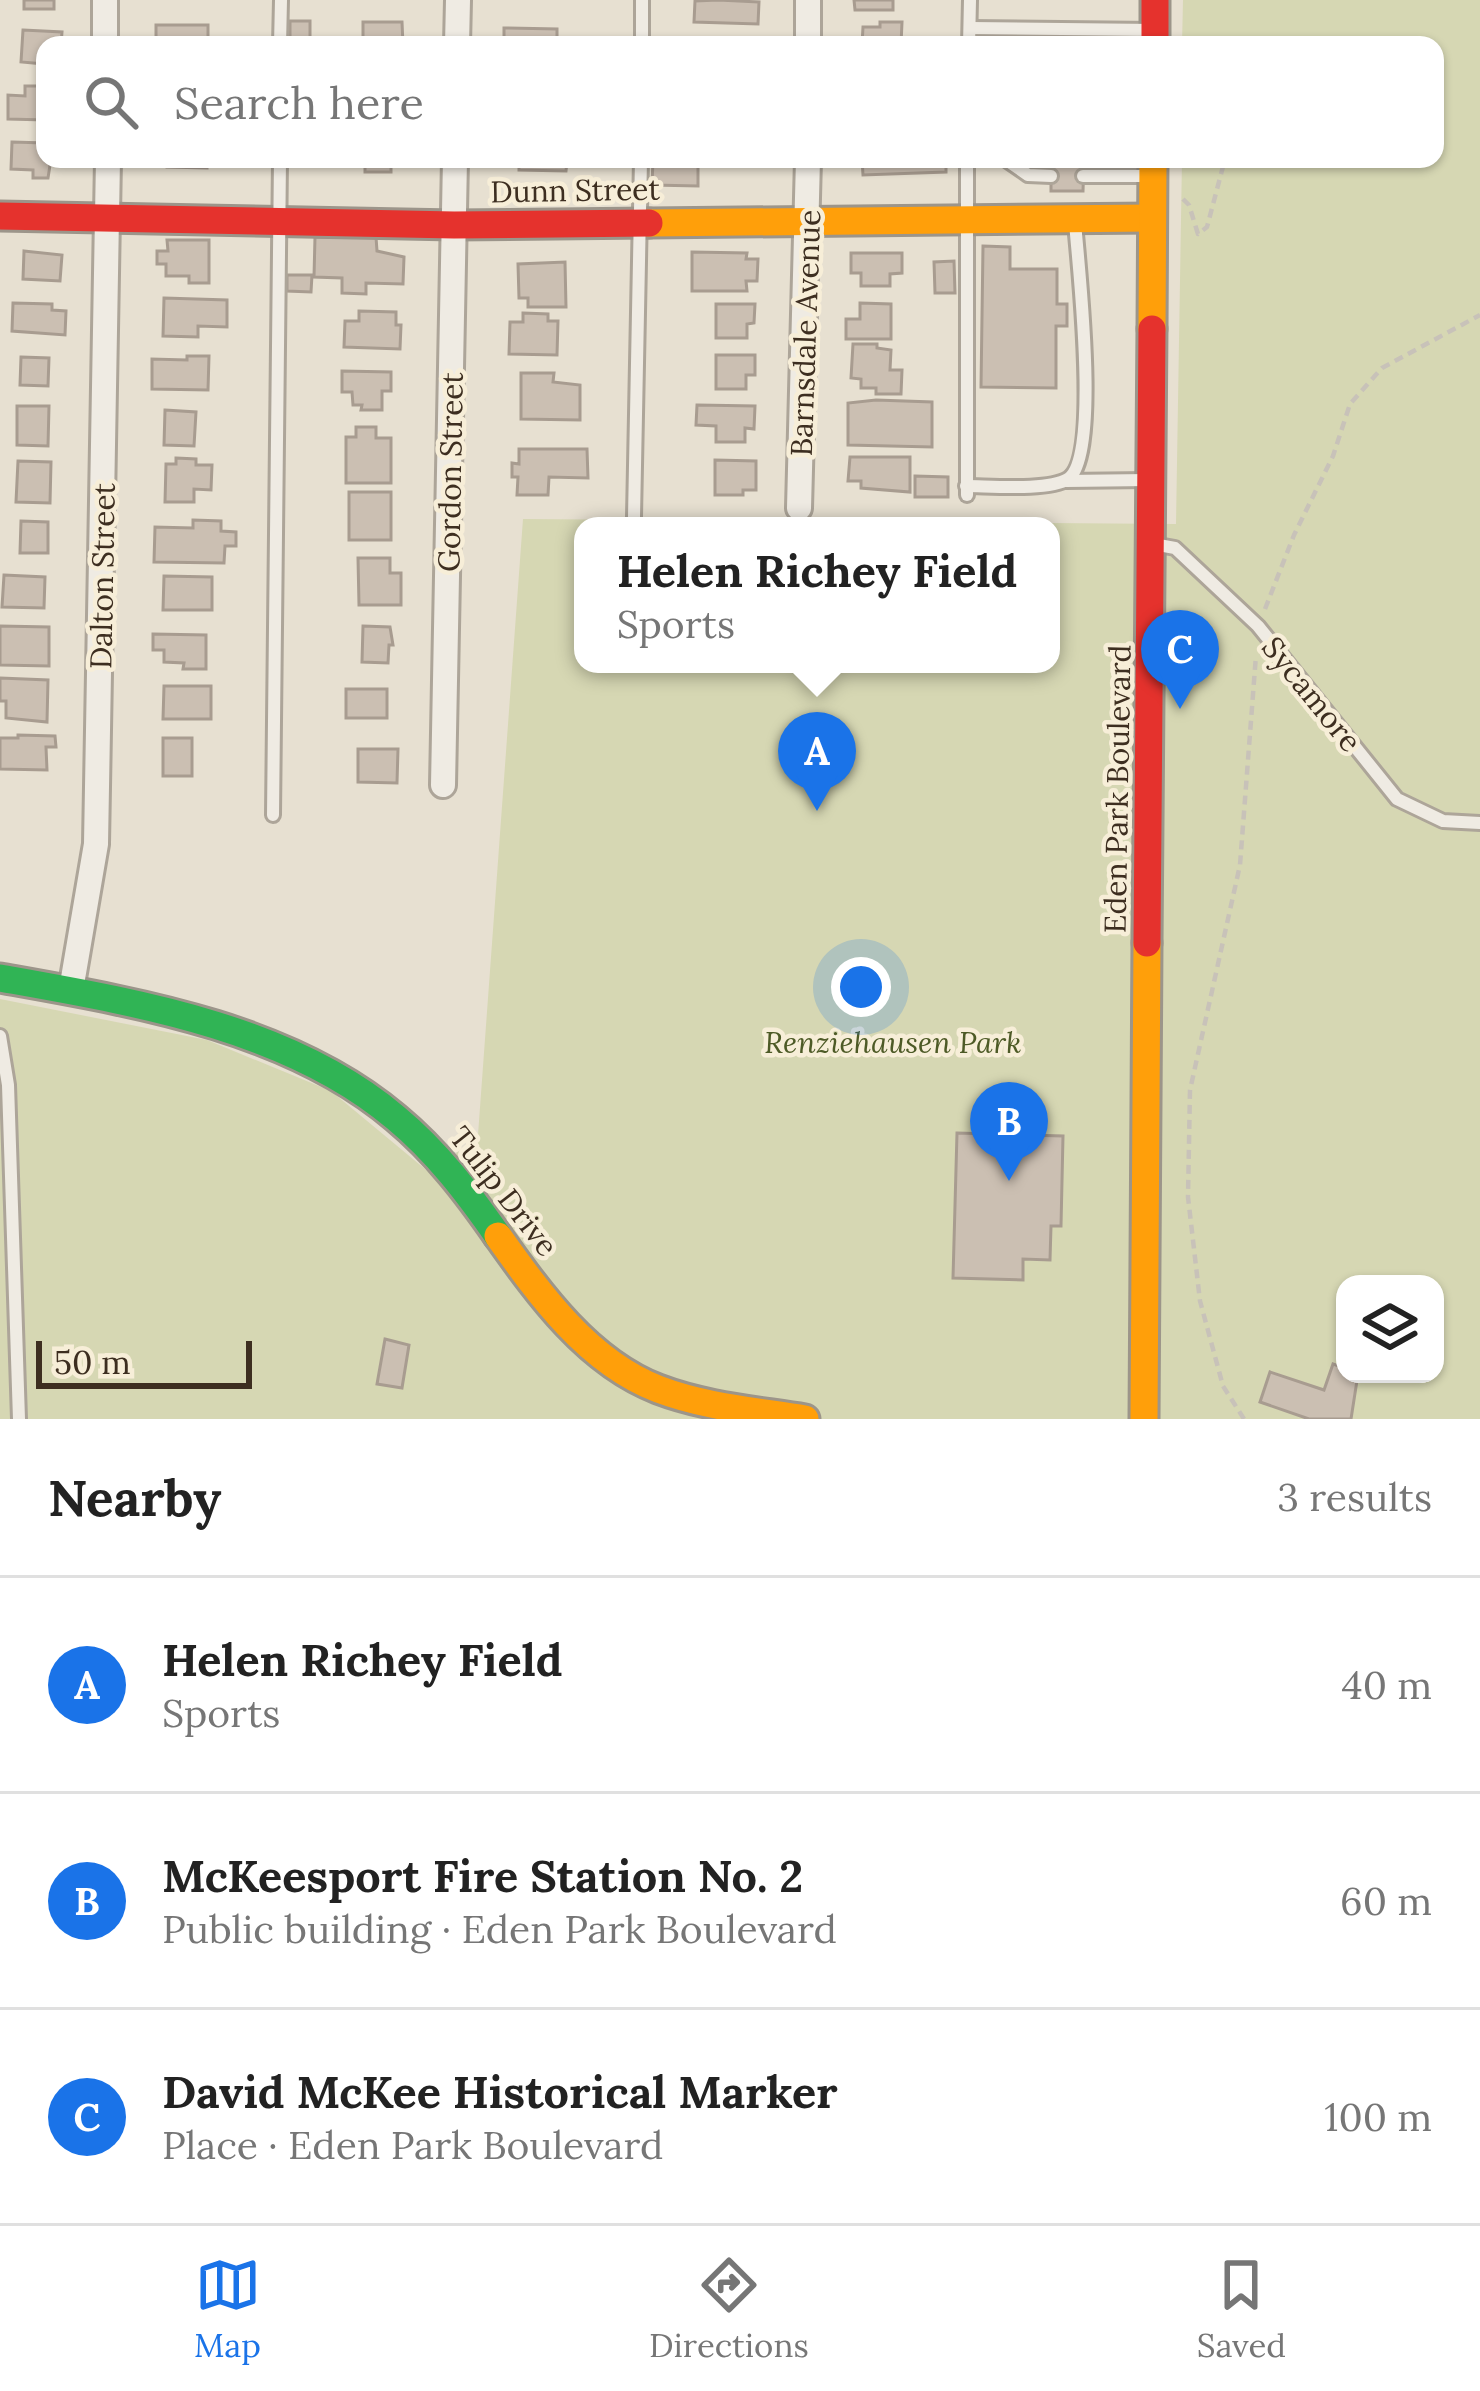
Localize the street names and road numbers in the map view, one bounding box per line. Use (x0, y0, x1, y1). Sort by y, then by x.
street label: Dunn Street (490, 170, 661, 210)
street label: Barnsdale Avenue (782, 209, 828, 457)
street label: Gordon Street (429, 371, 471, 572)
street label: Dalton Street (81, 482, 123, 669)
street label: Sycamore (1253, 629, 1370, 760)
street label: Eden Park Boulevard (1095, 644, 1139, 934)
street label: Tulip Drive (442, 1119, 566, 1263)

